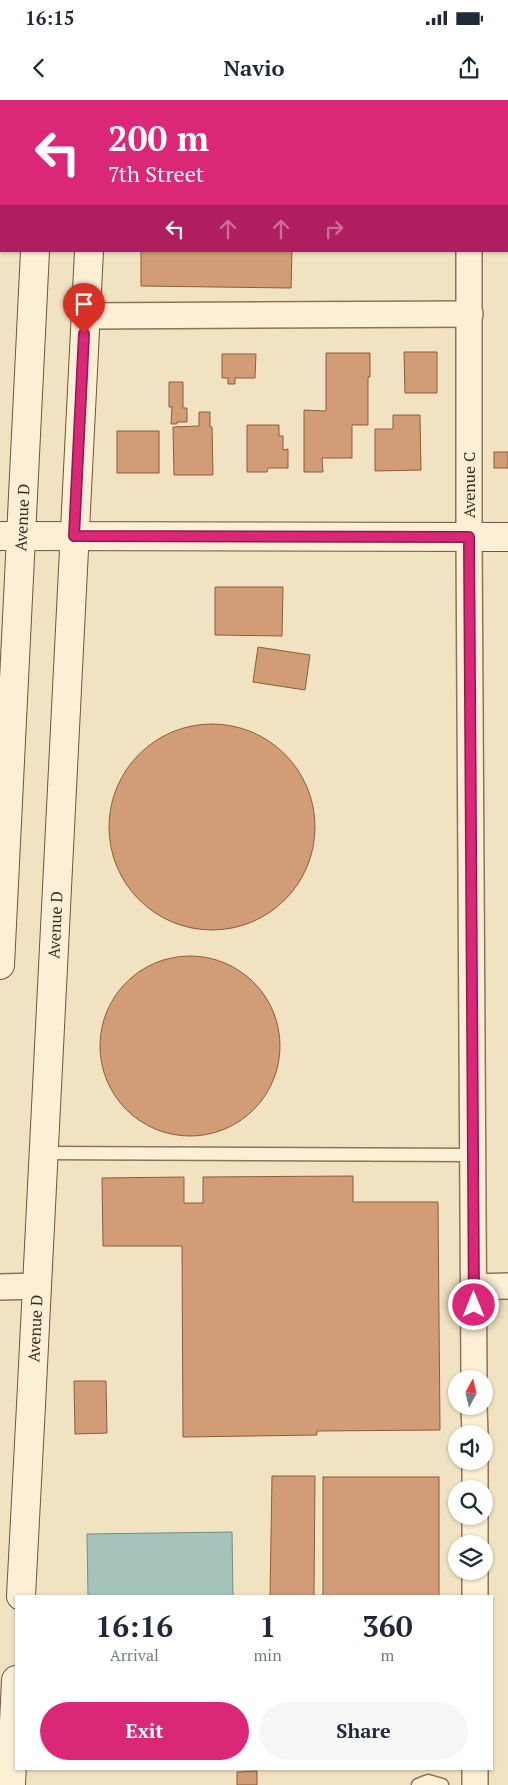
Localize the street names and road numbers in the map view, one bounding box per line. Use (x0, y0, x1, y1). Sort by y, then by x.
street label: Avenue C (458, 452, 480, 518)
street label: Avenue D (9, 483, 35, 552)
street label: Avenue D (42, 891, 68, 959)
street label: Avenue D (22, 1294, 48, 1363)

